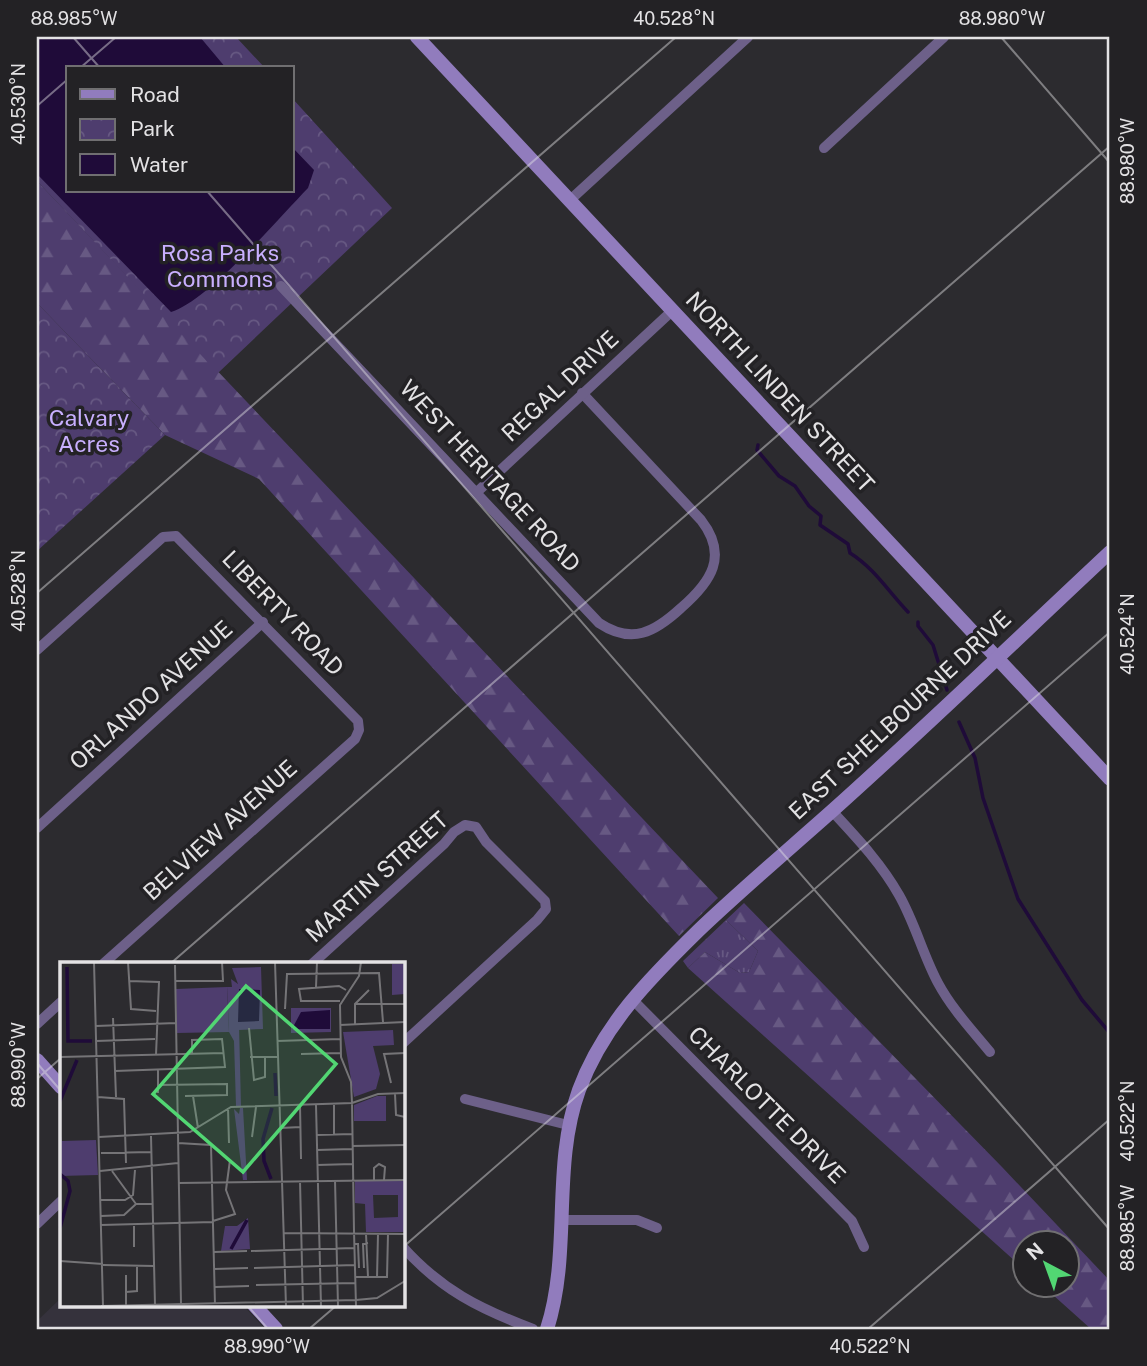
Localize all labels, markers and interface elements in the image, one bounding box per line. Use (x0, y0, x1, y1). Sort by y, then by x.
text: 88.985°W (30, 8, 118, 29)
text: 40.528°N (633, 8, 715, 29)
text: 88.980°W (959, 8, 1045, 29)
text: 40.530°N (8, 63, 29, 145)
legend (66, 66, 294, 192)
text: Road (130, 82, 180, 107)
text: Park (130, 116, 175, 141)
text: 88.980°W (1117, 118, 1138, 204)
text: Water (130, 152, 188, 177)
park label: Rosa Parks Commons (161, 239, 279, 292)
street label: NORTH LINDEN STREET (681, 286, 880, 498)
street label: REGAL DRIVE (496, 325, 624, 447)
street label: WEST HERITAGE ROAD (394, 374, 586, 577)
park label: Calvary Acres (49, 404, 129, 457)
street label: LIBERTY ROAD (217, 545, 350, 681)
text: 40.528°N (8, 550, 29, 632)
text: 40.524°N (1117, 593, 1138, 675)
street label: EAST SHELBOURNE DRIVE (783, 605, 1016, 825)
street label: ORLANDO AVENUE (64, 615, 237, 775)
street label: BELVIEW AVENUE (137, 754, 302, 906)
street label: MARTIN STREET (300, 805, 454, 948)
inset map (60, 962, 404, 1306)
street label: CHARLOTTE DRIVE (683, 1021, 851, 1189)
text: 88.990°W (8, 1022, 29, 1108)
text: 40.522°N (1117, 1080, 1138, 1162)
text: 88.985°W (1117, 1184, 1138, 1272)
north arrow (1010, 1230, 1080, 1300)
text: N (1022, 1238, 1048, 1264)
text: 88.990°W (224, 1336, 310, 1357)
text: 40.522°N (829, 1336, 911, 1357)

